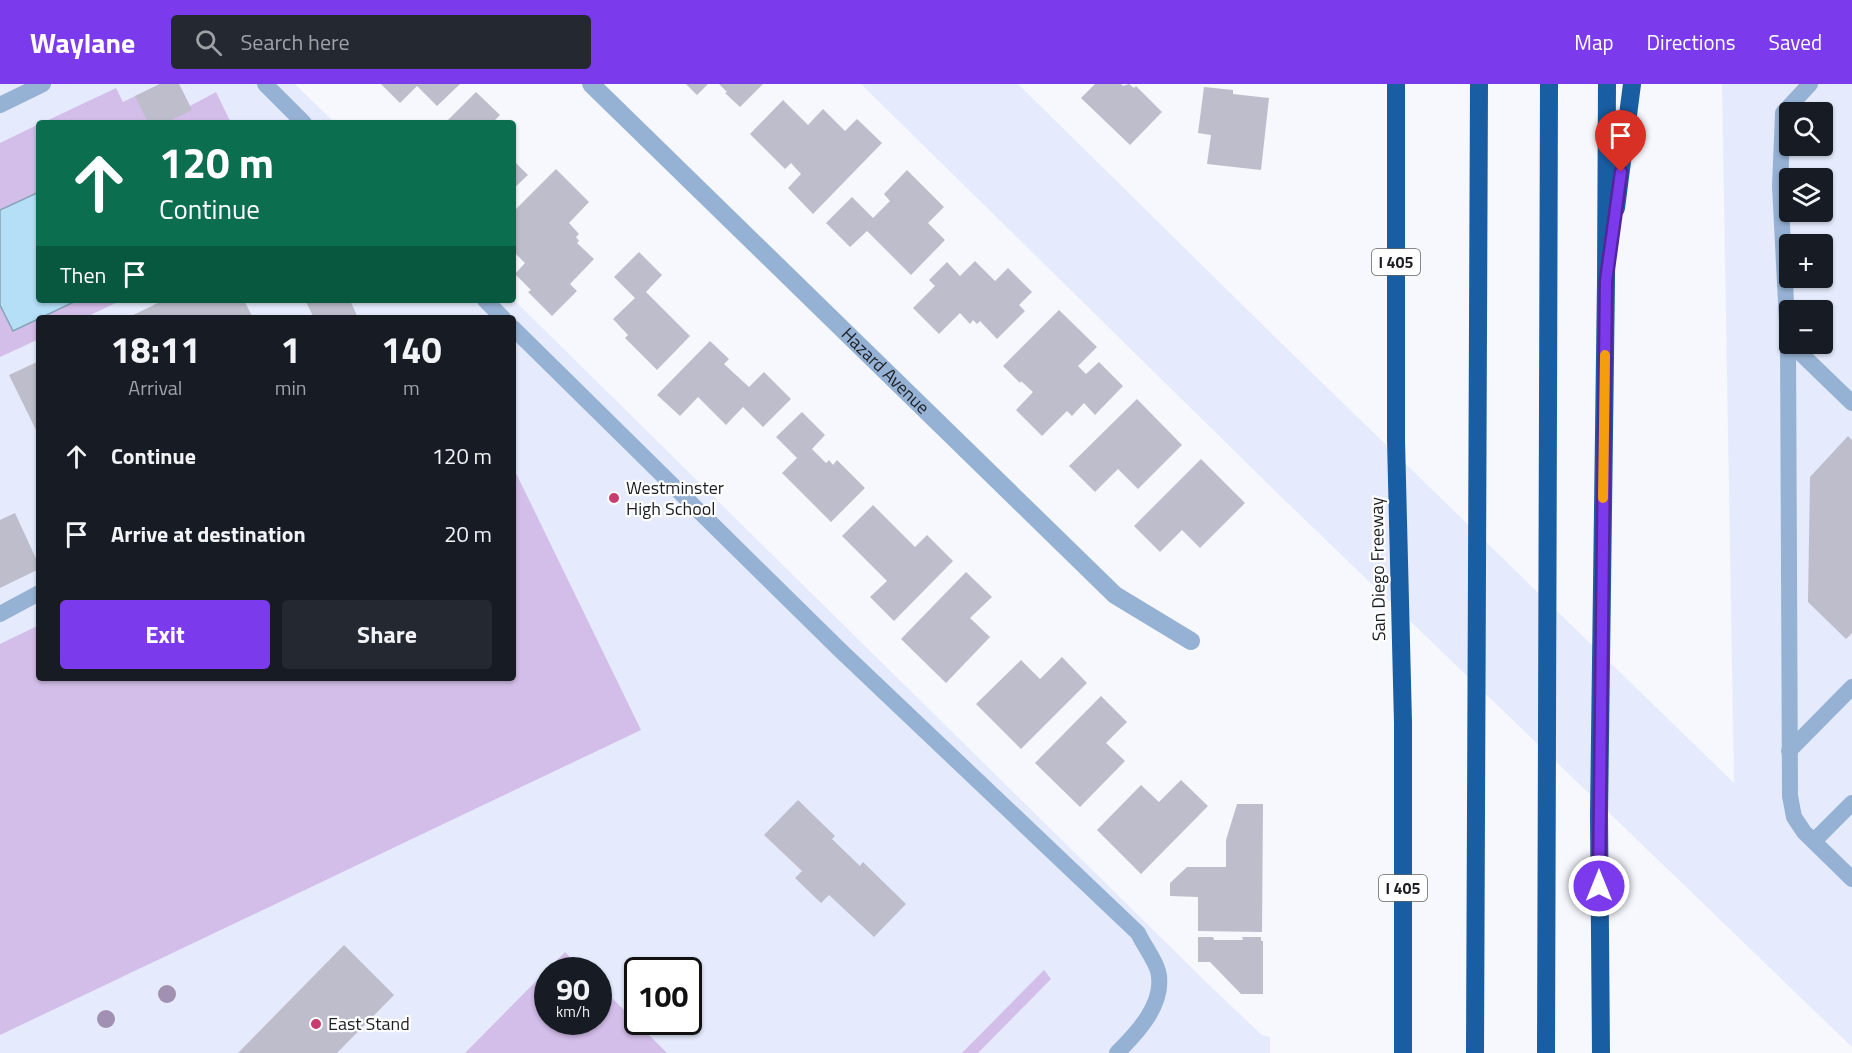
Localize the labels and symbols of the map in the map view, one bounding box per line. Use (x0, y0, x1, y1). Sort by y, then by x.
pin (1595, 110, 1646, 172)
road number: I 405 (1372, 249, 1420, 275)
street label: Hazard Avenue (835, 321, 936, 420)
place label: Westminster High School (626, 474, 724, 522)
marker: Westminster High School (607, 491, 621, 505)
street label: San Diego Freeway (1363, 496, 1392, 641)
position arrow (1567, 854, 1631, 918)
road number: I 405 (1379, 875, 1427, 901)
speed limit sign: 100 (624, 957, 702, 1035)
place label: East Stand (328, 1010, 410, 1037)
marker: East Stand (309, 1017, 323, 1031)

